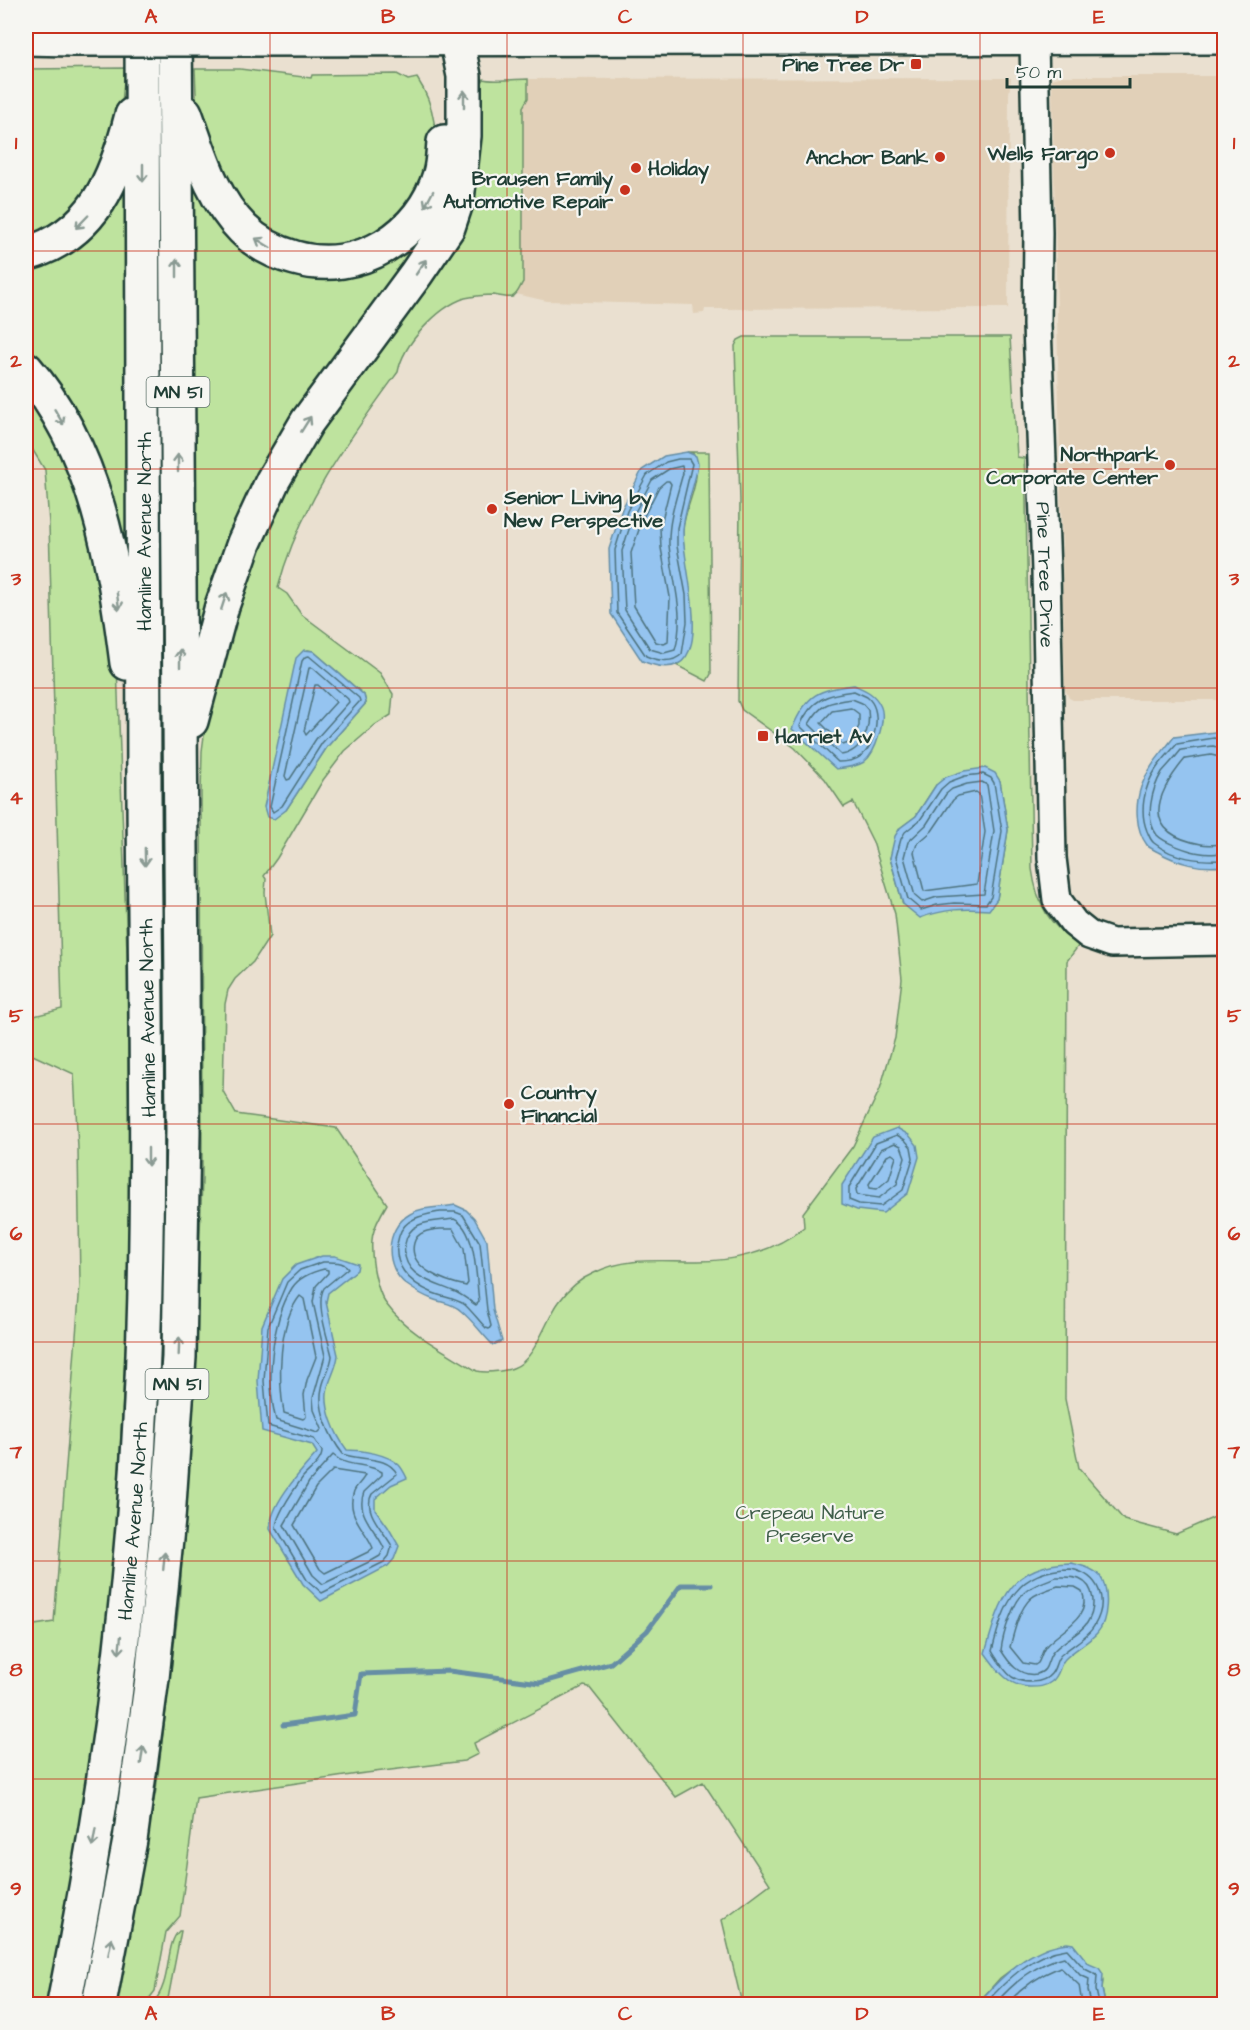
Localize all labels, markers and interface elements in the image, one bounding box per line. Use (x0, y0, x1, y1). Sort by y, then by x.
text: A (145, 3, 158, 31)
text: B (381, 3, 396, 31)
text: C (618, 3, 633, 31)
text: D (856, 3, 869, 31)
text: E (1093, 3, 1105, 31)
place label: Pine Tree Dr (782, 51, 905, 79)
scale bar (1007, 51, 1130, 89)
marker: Pine Tree Dr (909, 57, 923, 71)
text: 50 m (1016, 60, 1061, 85)
one-way arrow (458, 90, 470, 110)
text: 1 (15, 129, 18, 157)
text: 1 (1233, 129, 1236, 157)
place label: Wells Fargo (986, 140, 1099, 169)
place label: Anchor Bank (806, 144, 929, 172)
marker: Wells Fargo (1103, 146, 1117, 160)
marker: Anchor Bank (933, 150, 947, 164)
place label: Holiday (648, 155, 709, 184)
marker: Holiday (629, 161, 643, 175)
one-way arrow (137, 163, 149, 183)
place label: Brausen Family Automotive Repair (443, 165, 614, 216)
marker: Brausen Family Automotive Repair (618, 183, 632, 197)
one-way arrow (423, 190, 434, 208)
one-way arrow (74, 214, 89, 229)
one-way arrow (254, 236, 271, 249)
one-way arrow (171, 258, 183, 278)
one-way arrow (415, 260, 427, 276)
text: 2 (9, 347, 22, 375)
text: 2 (1227, 347, 1240, 375)
road number: MN 51 (146, 377, 210, 407)
one-way arrow (53, 408, 65, 425)
one-way arrow (300, 417, 312, 433)
street label: Hamline Avenue North (131, 432, 159, 631)
place label: Northpark Corporate Center (986, 441, 1159, 492)
one-way arrow (173, 453, 184, 473)
marker: Northpark Corporate Center (1163, 458, 1177, 472)
place label: Senior Living by New Perspective (503, 484, 663, 535)
street label: Pine Tree Drive (1028, 501, 1061, 648)
marker: Senior Living by New Perspective (485, 502, 499, 516)
text: 3 (10, 565, 22, 593)
text: 3 (1228, 565, 1240, 593)
one-way arrow (113, 591, 124, 610)
one-way arrow (219, 592, 230, 611)
one-way arrow (174, 648, 186, 668)
place label: Harriet Av (775, 723, 873, 751)
marker: Harriet Av (756, 729, 770, 743)
text: 4 (9, 784, 23, 812)
text: 4 (1227, 784, 1241, 812)
one-way arrow (139, 846, 151, 866)
street label: Hamline Avenue North (132, 918, 164, 1118)
text: 5 (9, 1002, 24, 1030)
text: 5 (1227, 1002, 1242, 1030)
place label: Country Financial (521, 1079, 597, 1130)
marker: Country Financial (502, 1097, 516, 1111)
one-way arrow (142, 1146, 154, 1166)
text: 6 (10, 1220, 23, 1248)
text: 6 (1228, 1220, 1241, 1248)
one-way arrow (174, 1336, 185, 1356)
road number: MN 51 (146, 1369, 208, 1399)
street label: Hamline Avenue North (111, 1421, 155, 1622)
text: 7 (9, 1438, 23, 1466)
text: 7 (1227, 1438, 1241, 1466)
park label: Crepeau Nature Preserve (735, 1499, 885, 1550)
one-way arrow (159, 1552, 170, 1571)
one-way arrow (115, 1634, 126, 1654)
text: 8 (10, 1656, 23, 1684)
text: 8 (1228, 1656, 1241, 1684)
one-way arrow (136, 1745, 147, 1765)
one-way arrow (89, 1828, 100, 1847)
text: 9 (10, 1875, 22, 1903)
text: 9 (1228, 1875, 1240, 1903)
one-way arrow (105, 1938, 116, 1957)
text: A (145, 2000, 158, 2028)
text: B (381, 2000, 396, 2028)
text: C (618, 2000, 633, 2028)
text: D (856, 2000, 869, 2028)
text: E (1093, 2000, 1105, 2028)

